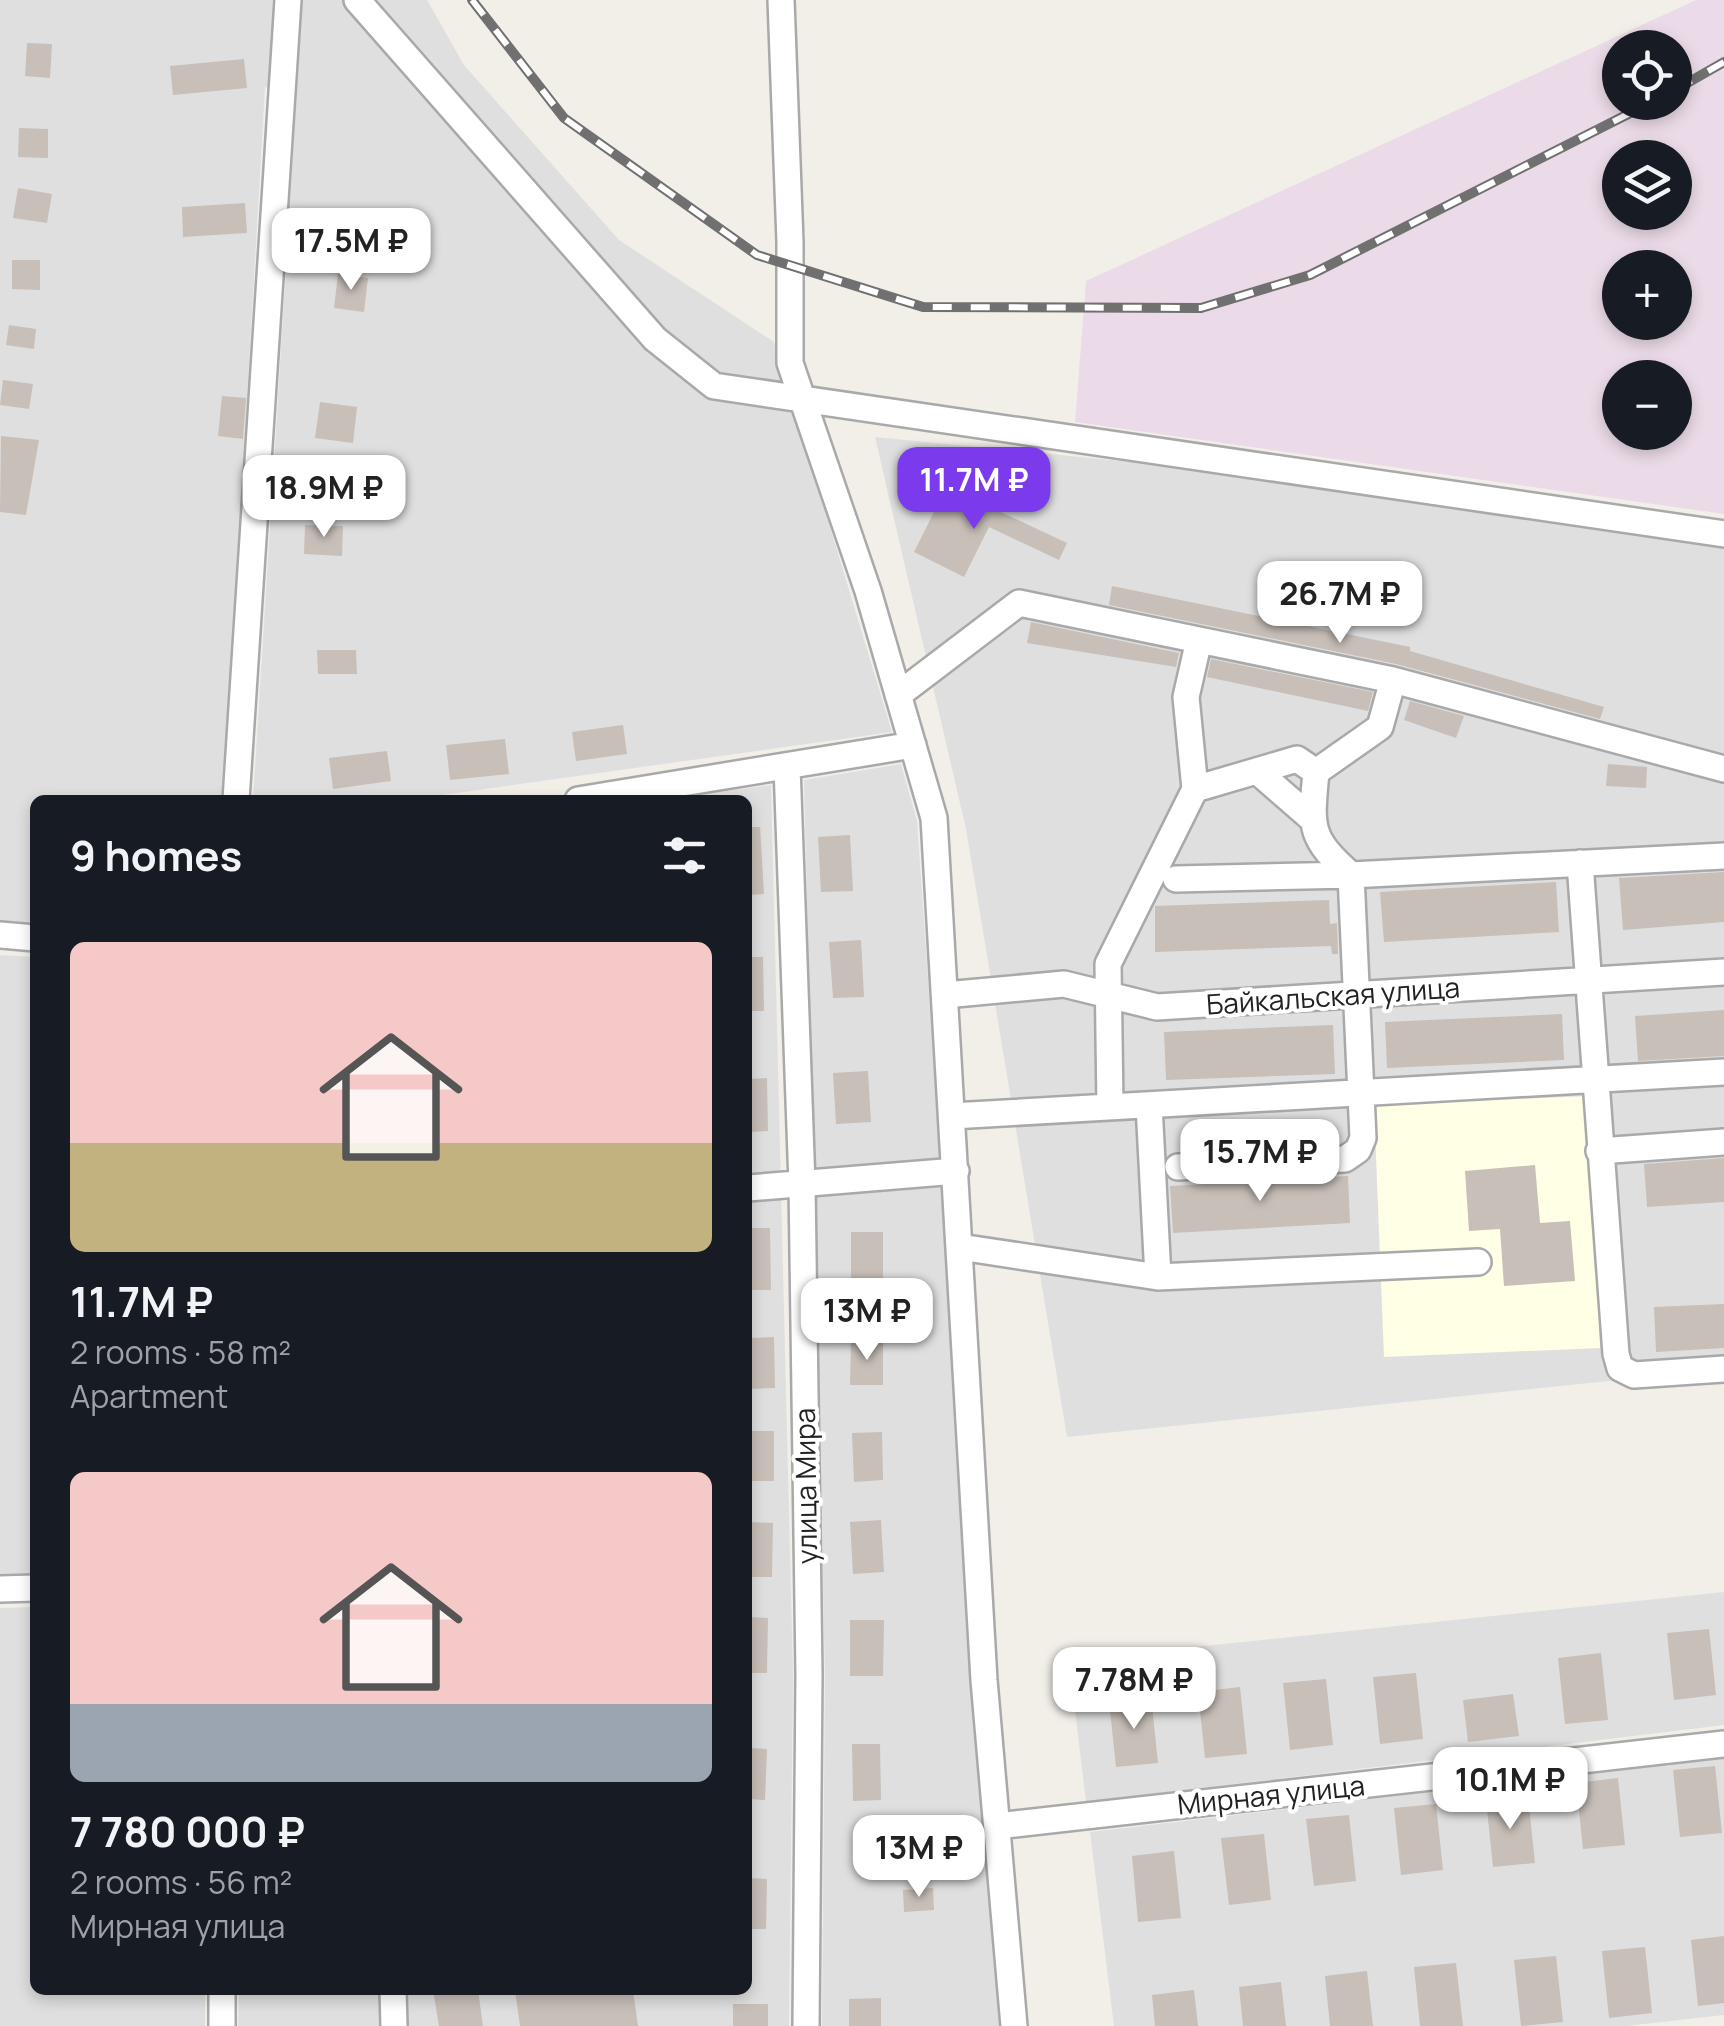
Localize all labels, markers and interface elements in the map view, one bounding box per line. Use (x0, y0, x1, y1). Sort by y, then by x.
map controls (1602, 30, 1692, 450)
button: locate (1602, 30, 1692, 120)
button: layers (1602, 140, 1692, 230)
pin: 17.5M ₽ (259, 208, 443, 293)
text: 17.5M ₽ (294, 218, 408, 262)
button: + (1602, 250, 1692, 340)
button: − (1602, 360, 1692, 450)
pin: 11.7M ₽ (882, 447, 1066, 532)
pin: 18.9M ₽ (232, 455, 416, 540)
text: 11.7M ₽ (919, 457, 1029, 501)
text: 18.9M ₽ (265, 465, 383, 509)
pin: 26.7M ₽ (1248, 561, 1432, 646)
text: 26.7M ₽ (1279, 571, 1401, 615)
text: 9 homes (70, 826, 242, 884)
icon: filters (657, 828, 712, 883)
street label: Байкальская улица (1205, 967, 1461, 1023)
icon: home (301, 1007, 481, 1187)
pin: 15.7M ₽ (1168, 1119, 1352, 1204)
text: 15.7M ₽ (1202, 1129, 1318, 1173)
text: 11.7M ₽ (70, 1272, 213, 1330)
pin: 13M ₽ (797, 1278, 937, 1363)
text: 13M ₽ (823, 1288, 911, 1332)
text: 2 rooms · 58 m² (70, 1330, 291, 1374)
text: Apartment (70, 1374, 228, 1418)
street label: улица Мира (785, 1408, 825, 1564)
icon: home (301, 1537, 481, 1717)
pin: 7.78M ₽ (1042, 1647, 1226, 1732)
text: 7.78M ₽ (1075, 1657, 1193, 1701)
pin: 10.1M ₽ (1418, 1747, 1602, 1832)
text: 10.1M ₽ (1455, 1757, 1565, 1801)
street label: Мирная улица (1175, 1765, 1367, 1823)
text: 7 780 000 ₽ (70, 1802, 305, 1860)
pin: 13M ₽ (849, 1815, 989, 1900)
text: 13M ₽ (875, 1825, 963, 1869)
text: 2 rooms · 56 m² (70, 1860, 292, 1904)
text: Мирная улица (70, 1904, 285, 1948)

